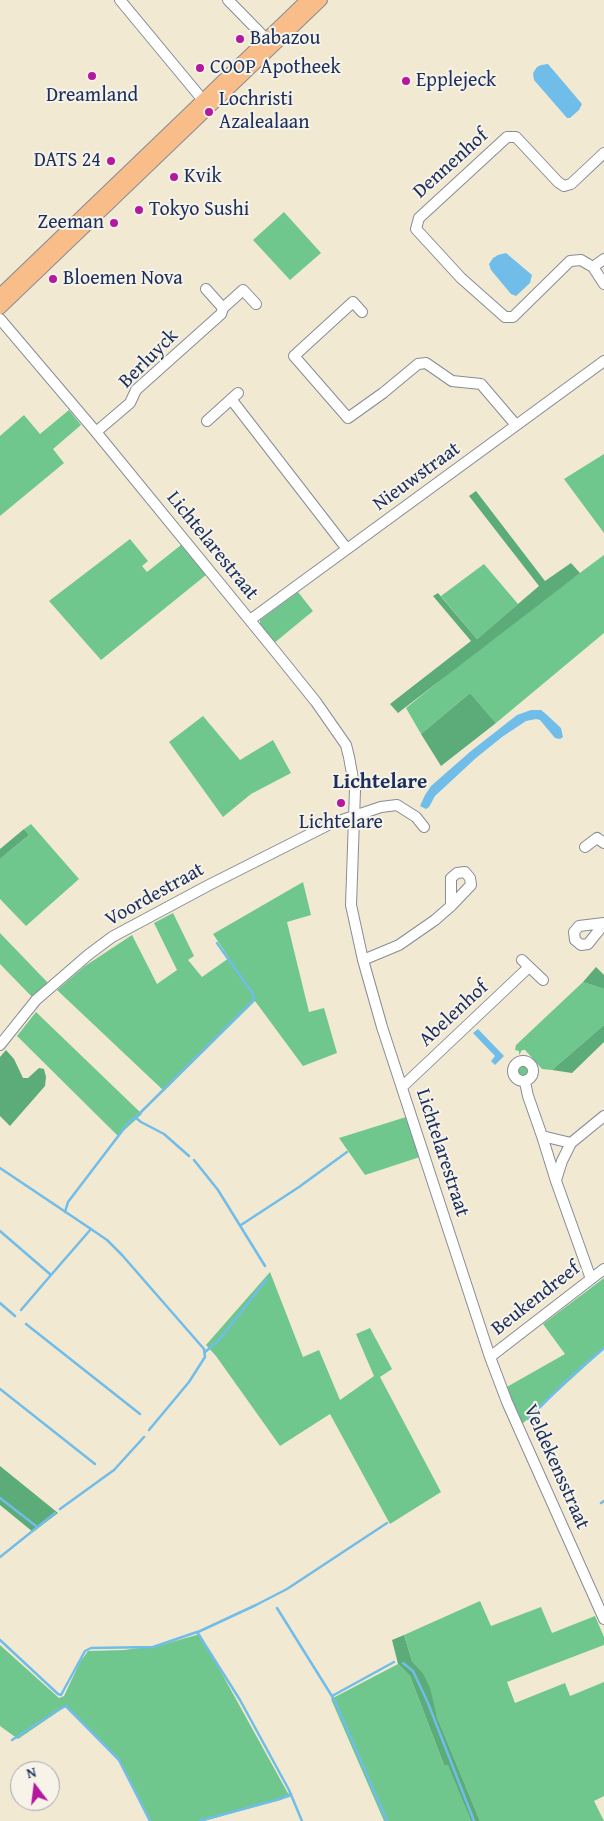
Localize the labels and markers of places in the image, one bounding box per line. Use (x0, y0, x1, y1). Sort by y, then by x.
place label: Babazou (250, 27, 320, 51)
marker: Babazou (234, 33, 246, 45)
place label: COOP Apotheek (210, 56, 341, 80)
marker: COOP Apotheek (194, 62, 206, 74)
place label: Epplejeck (416, 69, 496, 93)
marker: Dreamland (86, 70, 98, 82)
marker: Epplejeck (400, 75, 412, 87)
place label: Dreamland (46, 84, 138, 108)
place label: Lochristi Azalealaan (219, 88, 310, 135)
marker: Lochristi Azalealaan (203, 106, 215, 118)
place label: DATS 24 (34, 149, 101, 173)
marker: DATS 24 (105, 155, 117, 167)
place label: Kvik (184, 165, 222, 189)
marker: Kvik (168, 171, 180, 183)
place label: Tokyo Sushi (149, 198, 249, 222)
marker: Tokyo Sushi (133, 204, 145, 216)
place label: Zeeman (38, 211, 104, 235)
marker: Zeeman (108, 217, 120, 229)
place label: Bloemen Nova (63, 267, 183, 291)
marker: Bloemen Nova (47, 273, 59, 285)
marker: Lichtelare (335, 797, 347, 809)
place label: Lichtelare (299, 811, 383, 835)

